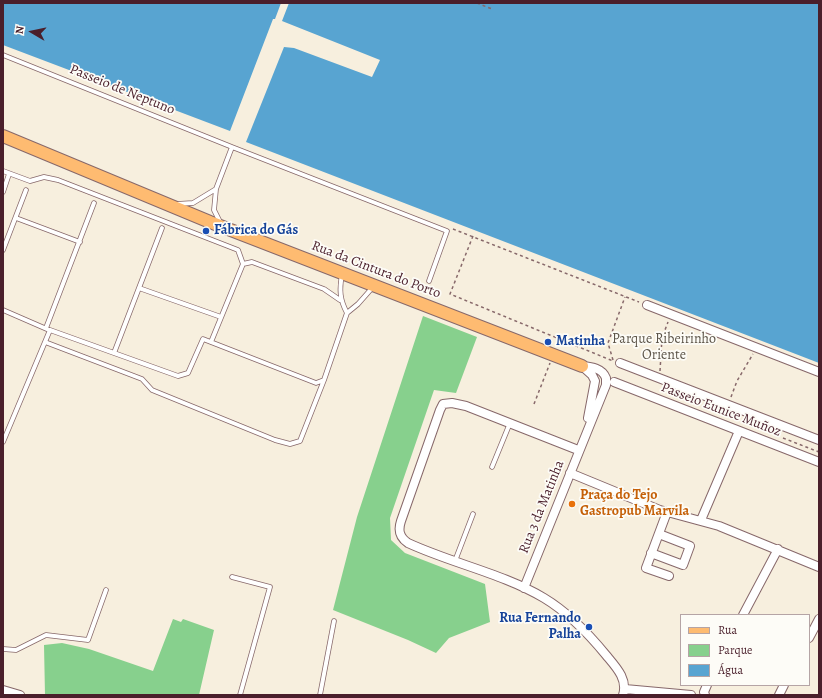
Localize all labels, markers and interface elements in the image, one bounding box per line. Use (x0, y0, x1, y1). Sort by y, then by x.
north arrow (12, 12, 52, 52)
text: N (12, 25, 28, 35)
street label: Passeio de Neptuno (67, 61, 177, 119)
place label: Fábrica do Gás (214, 223, 298, 239)
marker: Fábrica do Gás (201, 226, 211, 236)
street label: Rua da Cintura do Porto (309, 238, 443, 302)
park label: Parque Ribeirinho Oriente (612, 332, 716, 364)
place label: Matinha (556, 334, 605, 350)
marker: Matinha (543, 337, 553, 347)
street label: Passeio Eunice Muñoz (658, 379, 784, 441)
street label: Rua 3 da Matinha (516, 458, 568, 556)
place label: Praça do Tejo Gastropub Marvila (580, 488, 689, 520)
marker: Praça do Tejo Gastropub Marvila (567, 499, 577, 509)
place label: Rua Fernando Palha (499, 611, 581, 644)
legend (680, 614, 810, 686)
marker: Rua Fernando Palha (584, 622, 594, 632)
text: Rua (718, 622, 737, 638)
text: Parque (718, 642, 753, 658)
text: Água (718, 662, 743, 678)

